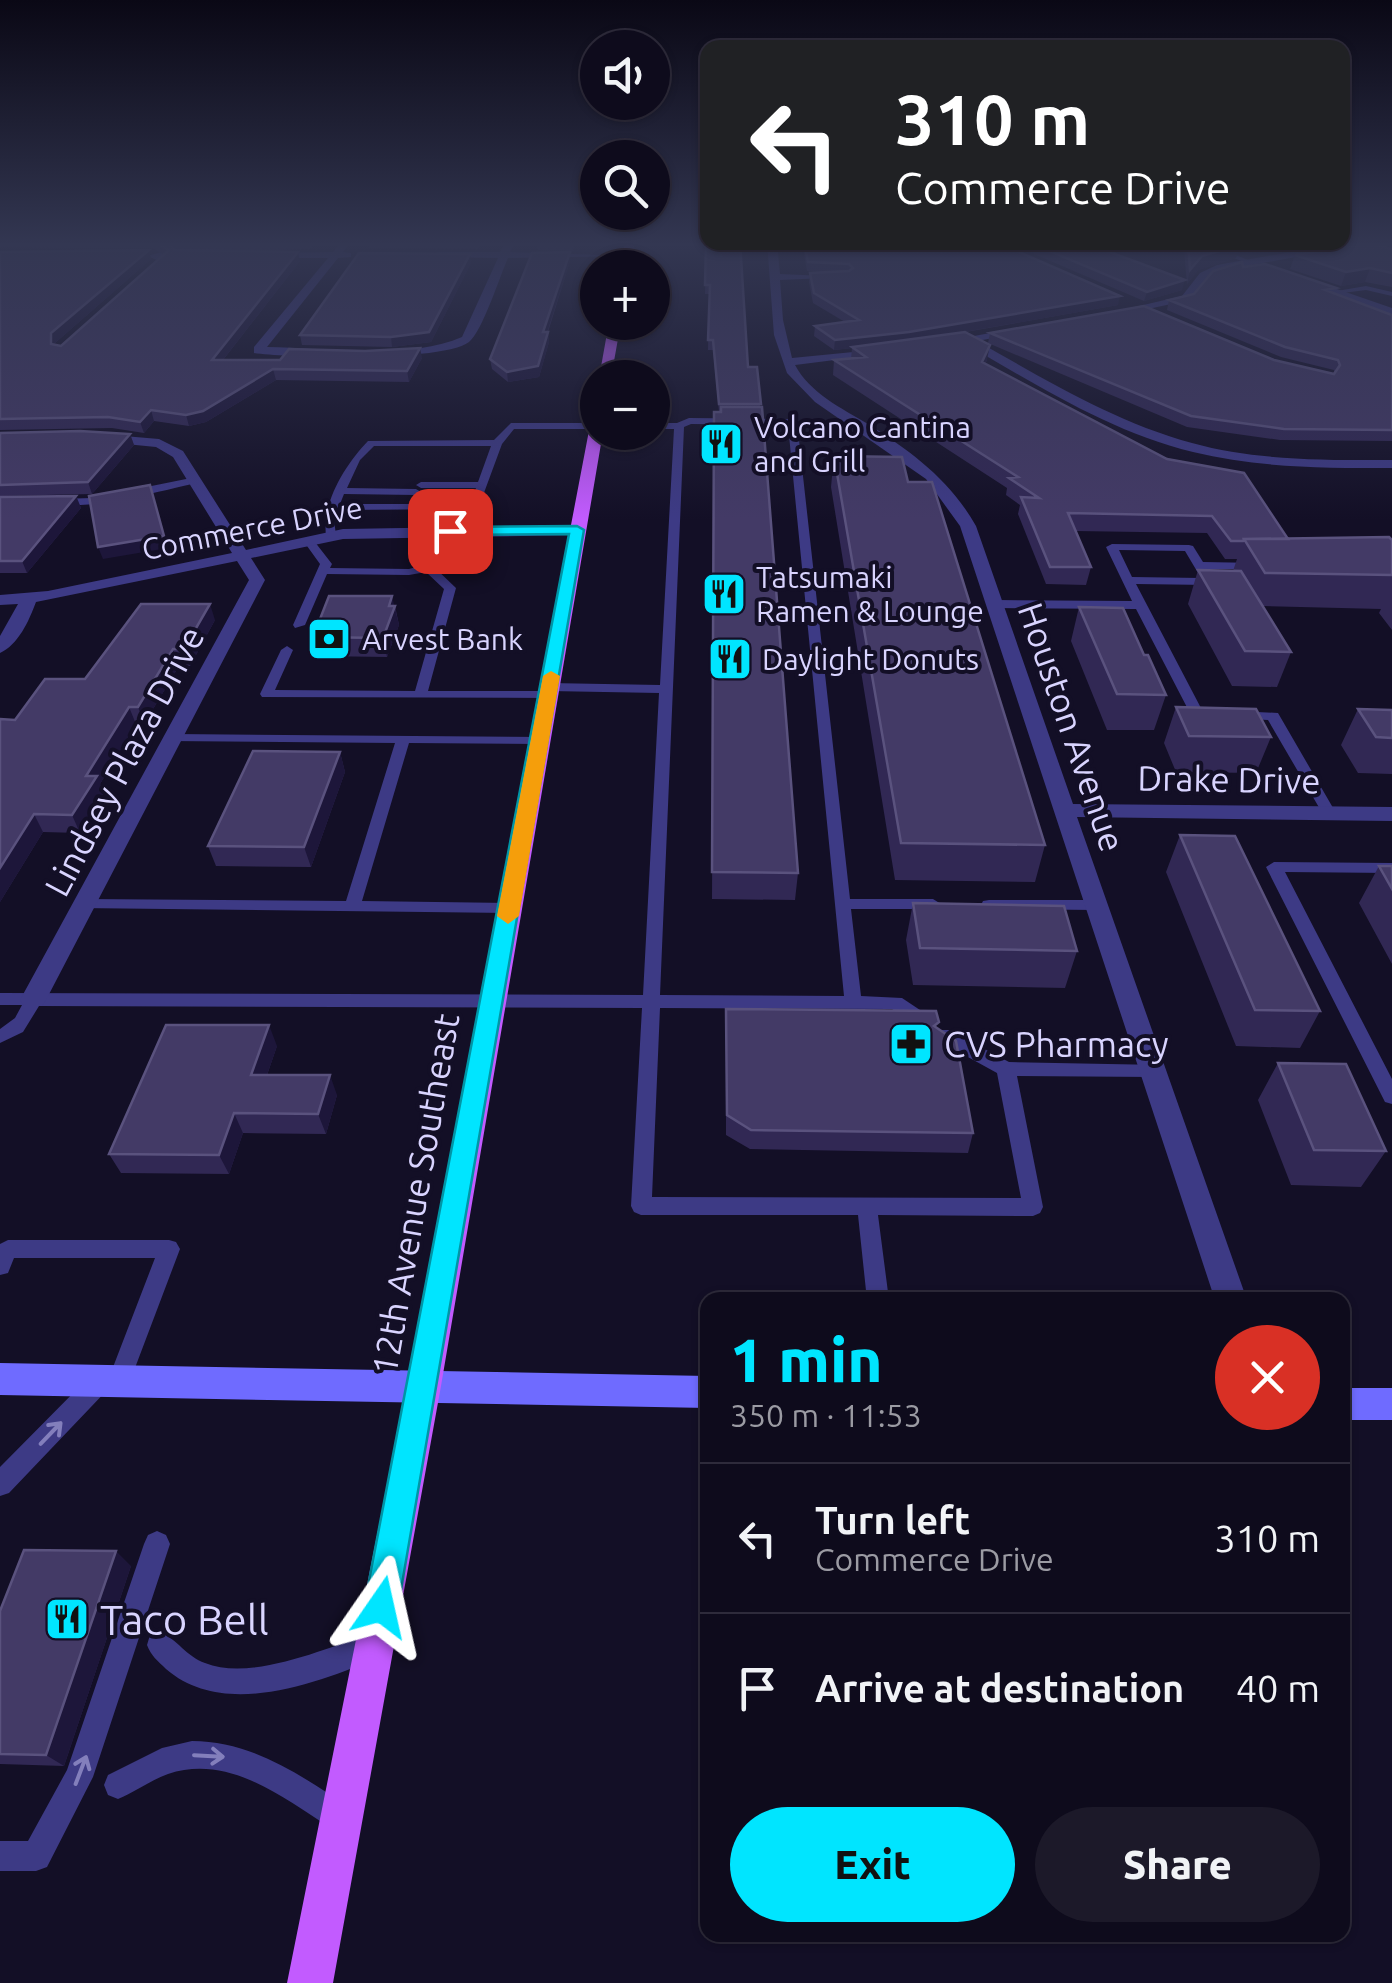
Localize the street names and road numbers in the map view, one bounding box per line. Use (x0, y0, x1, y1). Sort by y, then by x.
street label: Commerce Drive (139, 490, 365, 566)
street label: Houston Avenue (1011, 598, 1133, 856)
street label: Lindsey Plaza Drive (36, 620, 212, 902)
street label: Drake Drive (1137, 757, 1321, 801)
street label: 12th Avenue Southeast (364, 1010, 467, 1378)

